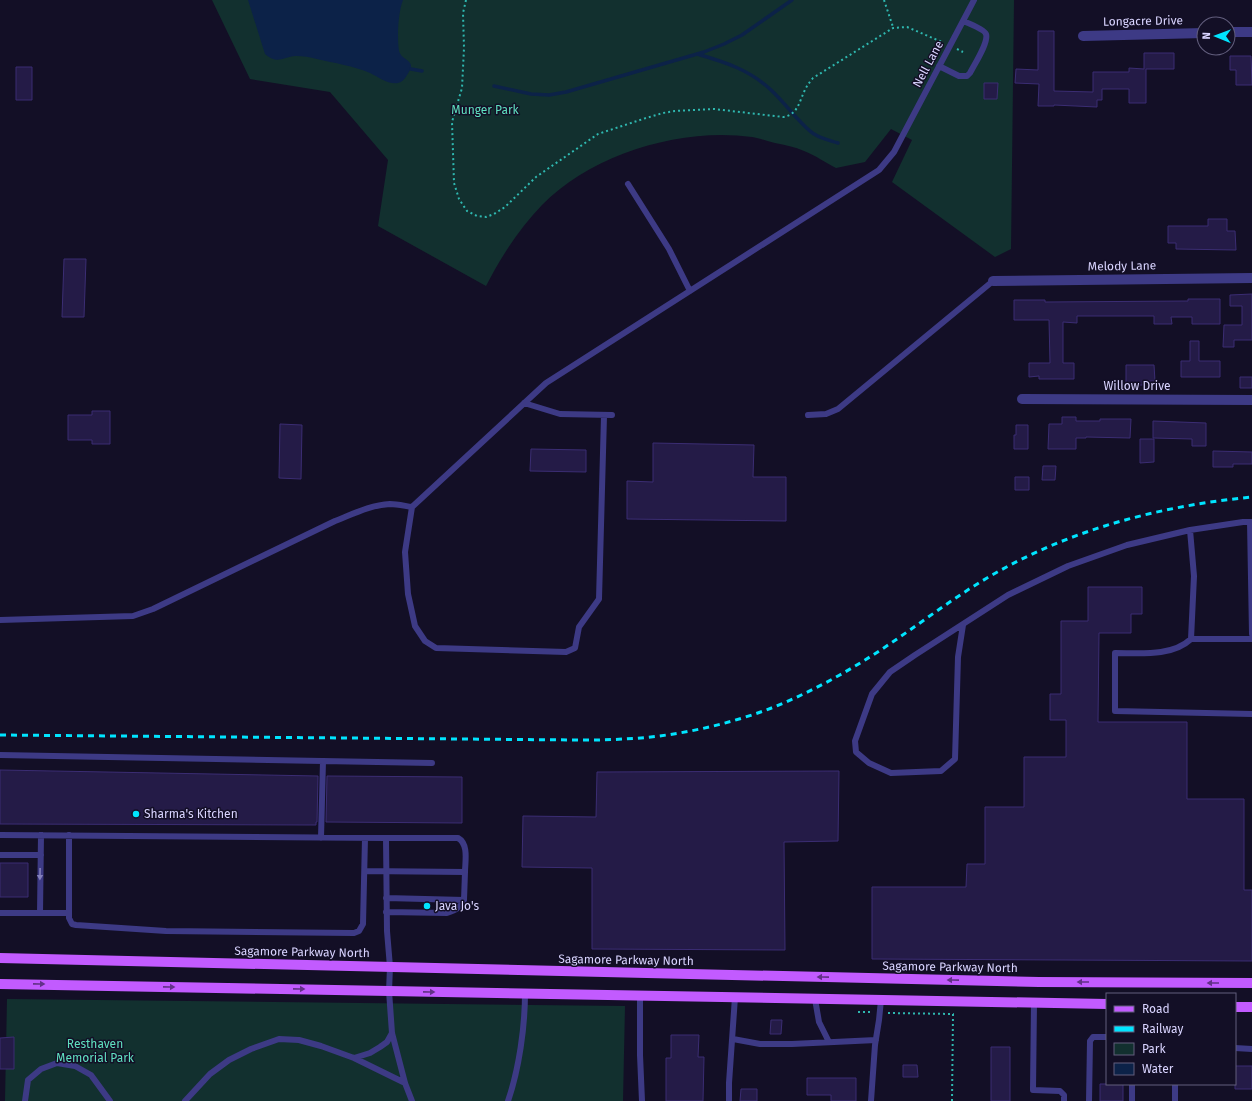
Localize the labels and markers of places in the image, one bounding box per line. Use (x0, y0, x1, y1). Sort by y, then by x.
place label: Sharma's Kitchen (144, 807, 238, 821)
marker: Sharma's Kitchen (131, 809, 141, 819)
place label: Java Jo's (435, 899, 479, 913)
marker: Java Jo's (422, 901, 432, 911)

